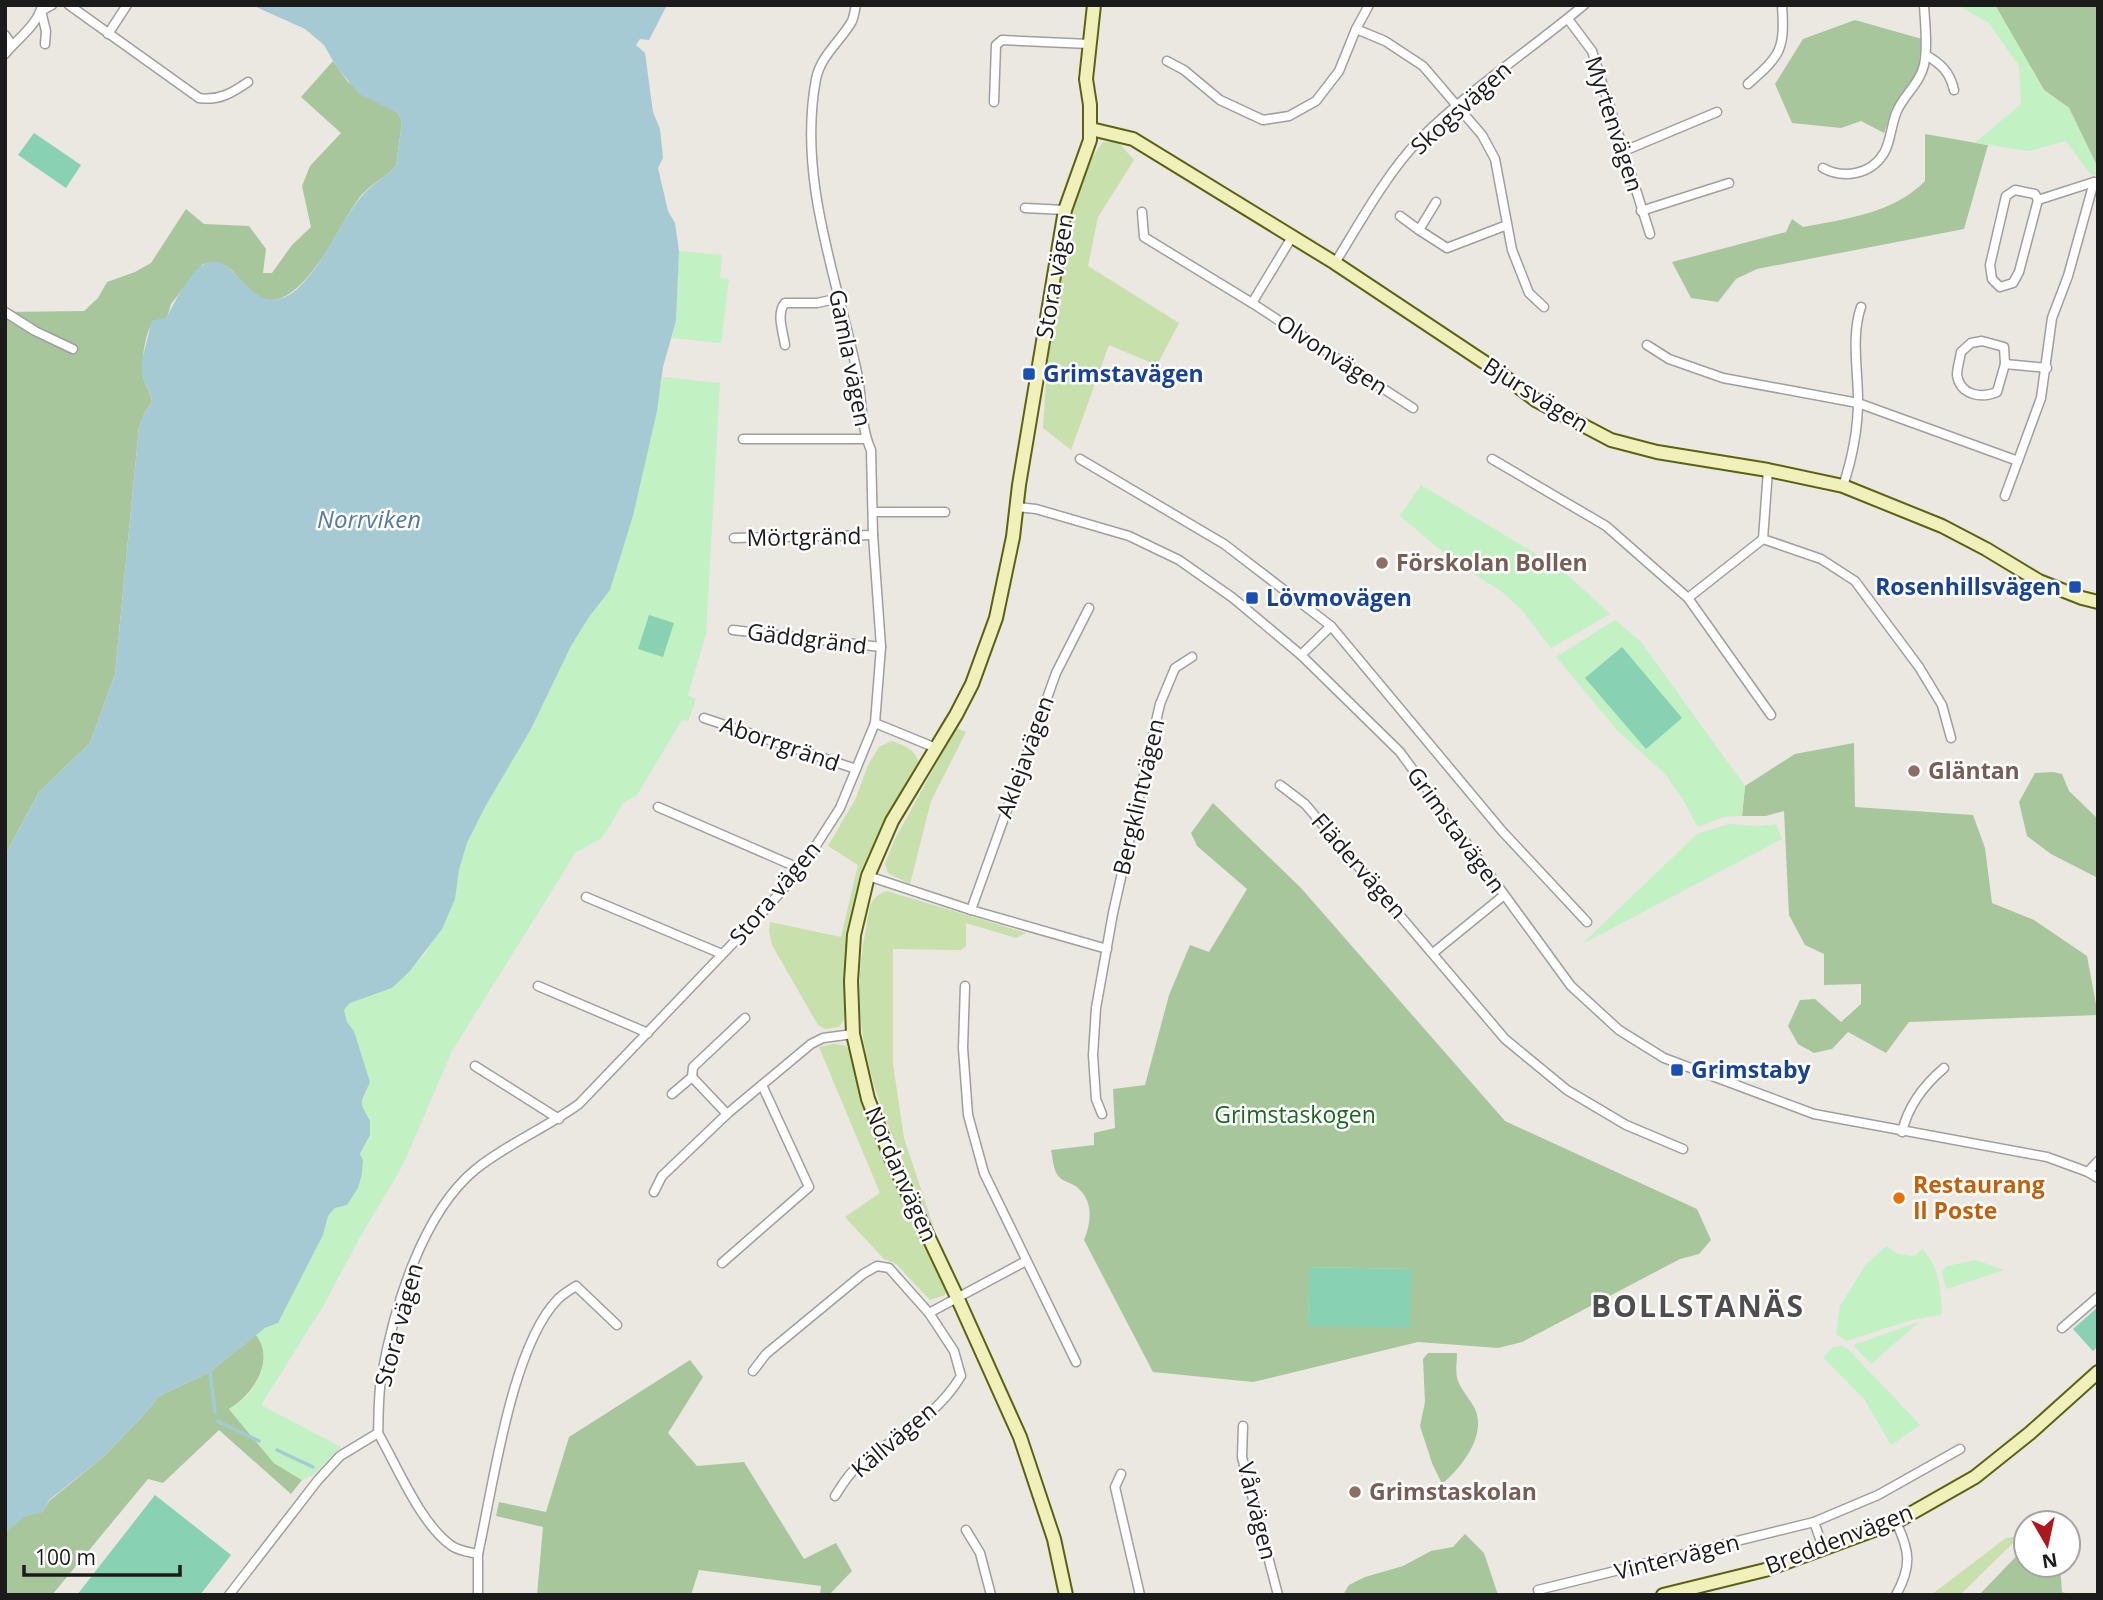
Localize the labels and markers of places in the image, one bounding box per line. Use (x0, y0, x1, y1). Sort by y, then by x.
place label: Grimstavägen (1043, 357, 1204, 389)
marker: Grimstavägen (1021, 366, 1037, 382)
place label: Förskolan Bollen (1396, 546, 1588, 578)
marker: Förskolan Bollen (1374, 555, 1390, 571)
place label: Rosenhillsvägen (1875, 570, 2061, 602)
marker: Rosenhillsvägen (2067, 579, 2083, 595)
place label: Lövmovägen (1266, 581, 1412, 613)
marker: Lövmovägen (1244, 590, 1260, 606)
place label: Gläntan (1928, 754, 2020, 786)
marker: Gläntan (1906, 763, 1922, 779)
place label: Grimstaby (1691, 1053, 1812, 1085)
marker: Grimstaby (1669, 1062, 1685, 1078)
place label: Restaurang Il Poste (1913, 1168, 2045, 1226)
marker: Restaurang Il Poste (1891, 1190, 1907, 1206)
place label: Grimstaskolan (1369, 1475, 1537, 1507)
marker: Grimstaskolan (1347, 1484, 1363, 1500)

